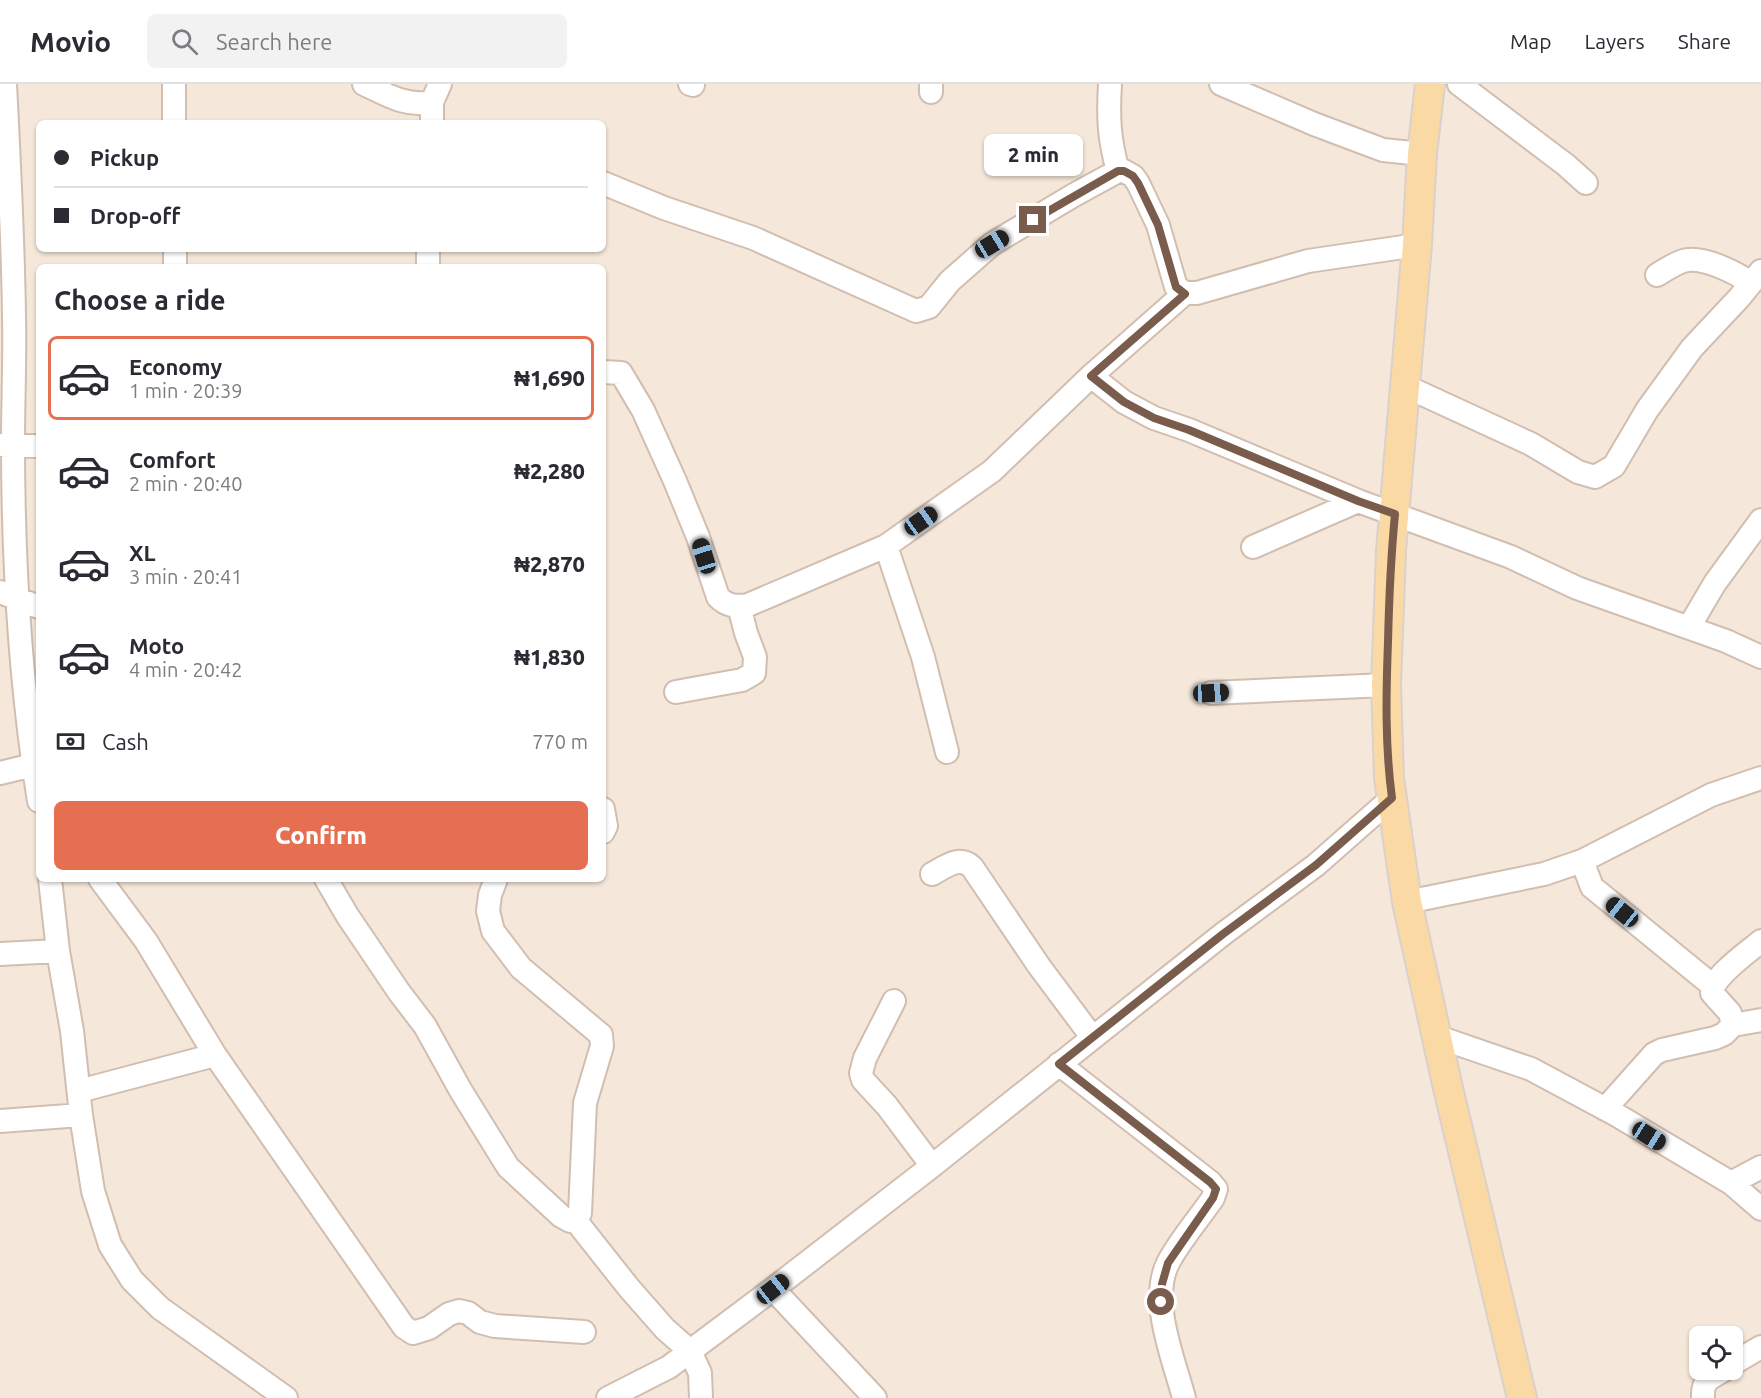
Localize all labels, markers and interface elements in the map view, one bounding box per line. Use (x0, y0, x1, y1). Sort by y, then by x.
search box (147, 14, 567, 68)
icon: search (168, 25, 201, 58)
text: Movio (30, 26, 111, 57)
text: Search here (216, 29, 332, 54)
text: Map (1510, 29, 1551, 53)
text: Layers (1584, 29, 1645, 53)
text: Share (1678, 29, 1731, 53)
callout: 2 min (984, 133, 1082, 175)
text: 2 min (1008, 143, 1059, 166)
text: Pickup (90, 145, 159, 170)
text: Drop-off (90, 203, 180, 228)
route end (1019, 206, 1046, 233)
car (972, 227, 1012, 261)
text: Choose a ride (54, 285, 226, 315)
icon: car (57, 351, 111, 405)
text: Economy (129, 354, 222, 379)
text: ₦1,690 (514, 365, 585, 390)
text: 1 min · 20:39 (129, 379, 243, 402)
icon: car (57, 444, 111, 498)
text: Comfort (129, 447, 216, 472)
text: ₦2,280 (514, 458, 585, 483)
text: 2 min · 20:40 (129, 472, 243, 495)
car (901, 503, 941, 539)
car (690, 536, 718, 576)
icon: car (57, 537, 111, 591)
text: XL (129, 540, 156, 565)
text: ₦2,870 (514, 551, 585, 576)
text: 3 min · 20:41 (129, 565, 243, 588)
icon: car (57, 630, 111, 684)
text: Moto (129, 633, 184, 658)
text: ₦1,830 (514, 644, 585, 669)
text: 4 min · 20:42 (129, 658, 243, 681)
car (1193, 683, 1229, 703)
icon: cash (54, 725, 87, 758)
text: Cash (102, 729, 149, 754)
text: 770 m (532, 730, 588, 753)
button: Confirm (54, 801, 588, 870)
car (1602, 894, 1642, 930)
car (1629, 1119, 1669, 1153)
car (753, 1271, 793, 1307)
route start (1147, 1288, 1174, 1315)
map controls (1689, 1326, 1743, 1380)
button: locate (1689, 1326, 1743, 1380)

